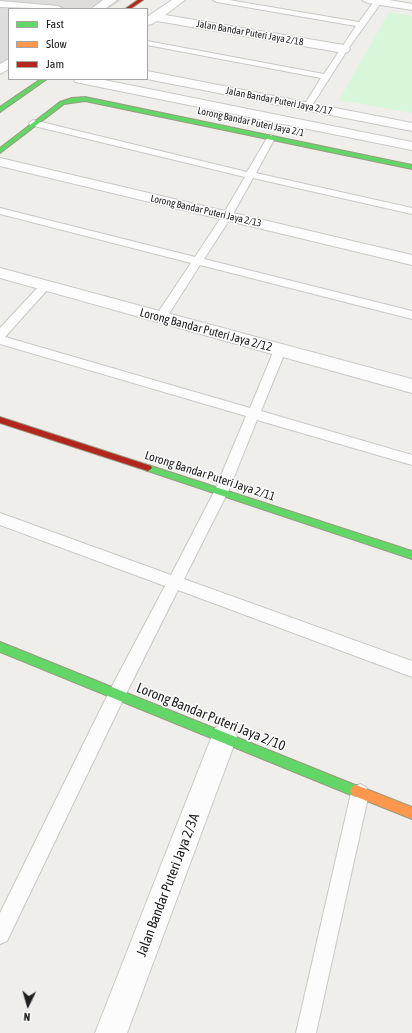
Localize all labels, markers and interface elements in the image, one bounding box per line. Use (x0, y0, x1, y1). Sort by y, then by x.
legend (8, 8, 148, 80)
text: Fast (46, 17, 64, 31)
street label: Jalan Bandar Puteri Jaya 2/18 (196, 18, 304, 48)
text: Slow (46, 37, 67, 51)
text: Jam (46, 57, 64, 71)
street label: Jalan Bandar Puteri Jaya 2/17 (225, 85, 333, 117)
street label: Lorong Bandar Puteri Jaya 2/1 (196, 105, 306, 139)
street label: Lorong Bandar Puteri Jaya 2/13 (149, 192, 263, 230)
street label: Lorong Bandar Puteri Jaya 2/12 (138, 305, 274, 355)
street label: Lorong Bandar Puteri Jaya 2/11 (143, 448, 277, 504)
street label: Lorong Bandar Puteri Jaya 2/10 (134, 679, 288, 755)
street label: Jalan Bandar Puteri Jaya 2/3A (133, 811, 203, 959)
north arrow (8, 985, 48, 1025)
text: N (23, 1011, 31, 1023)

